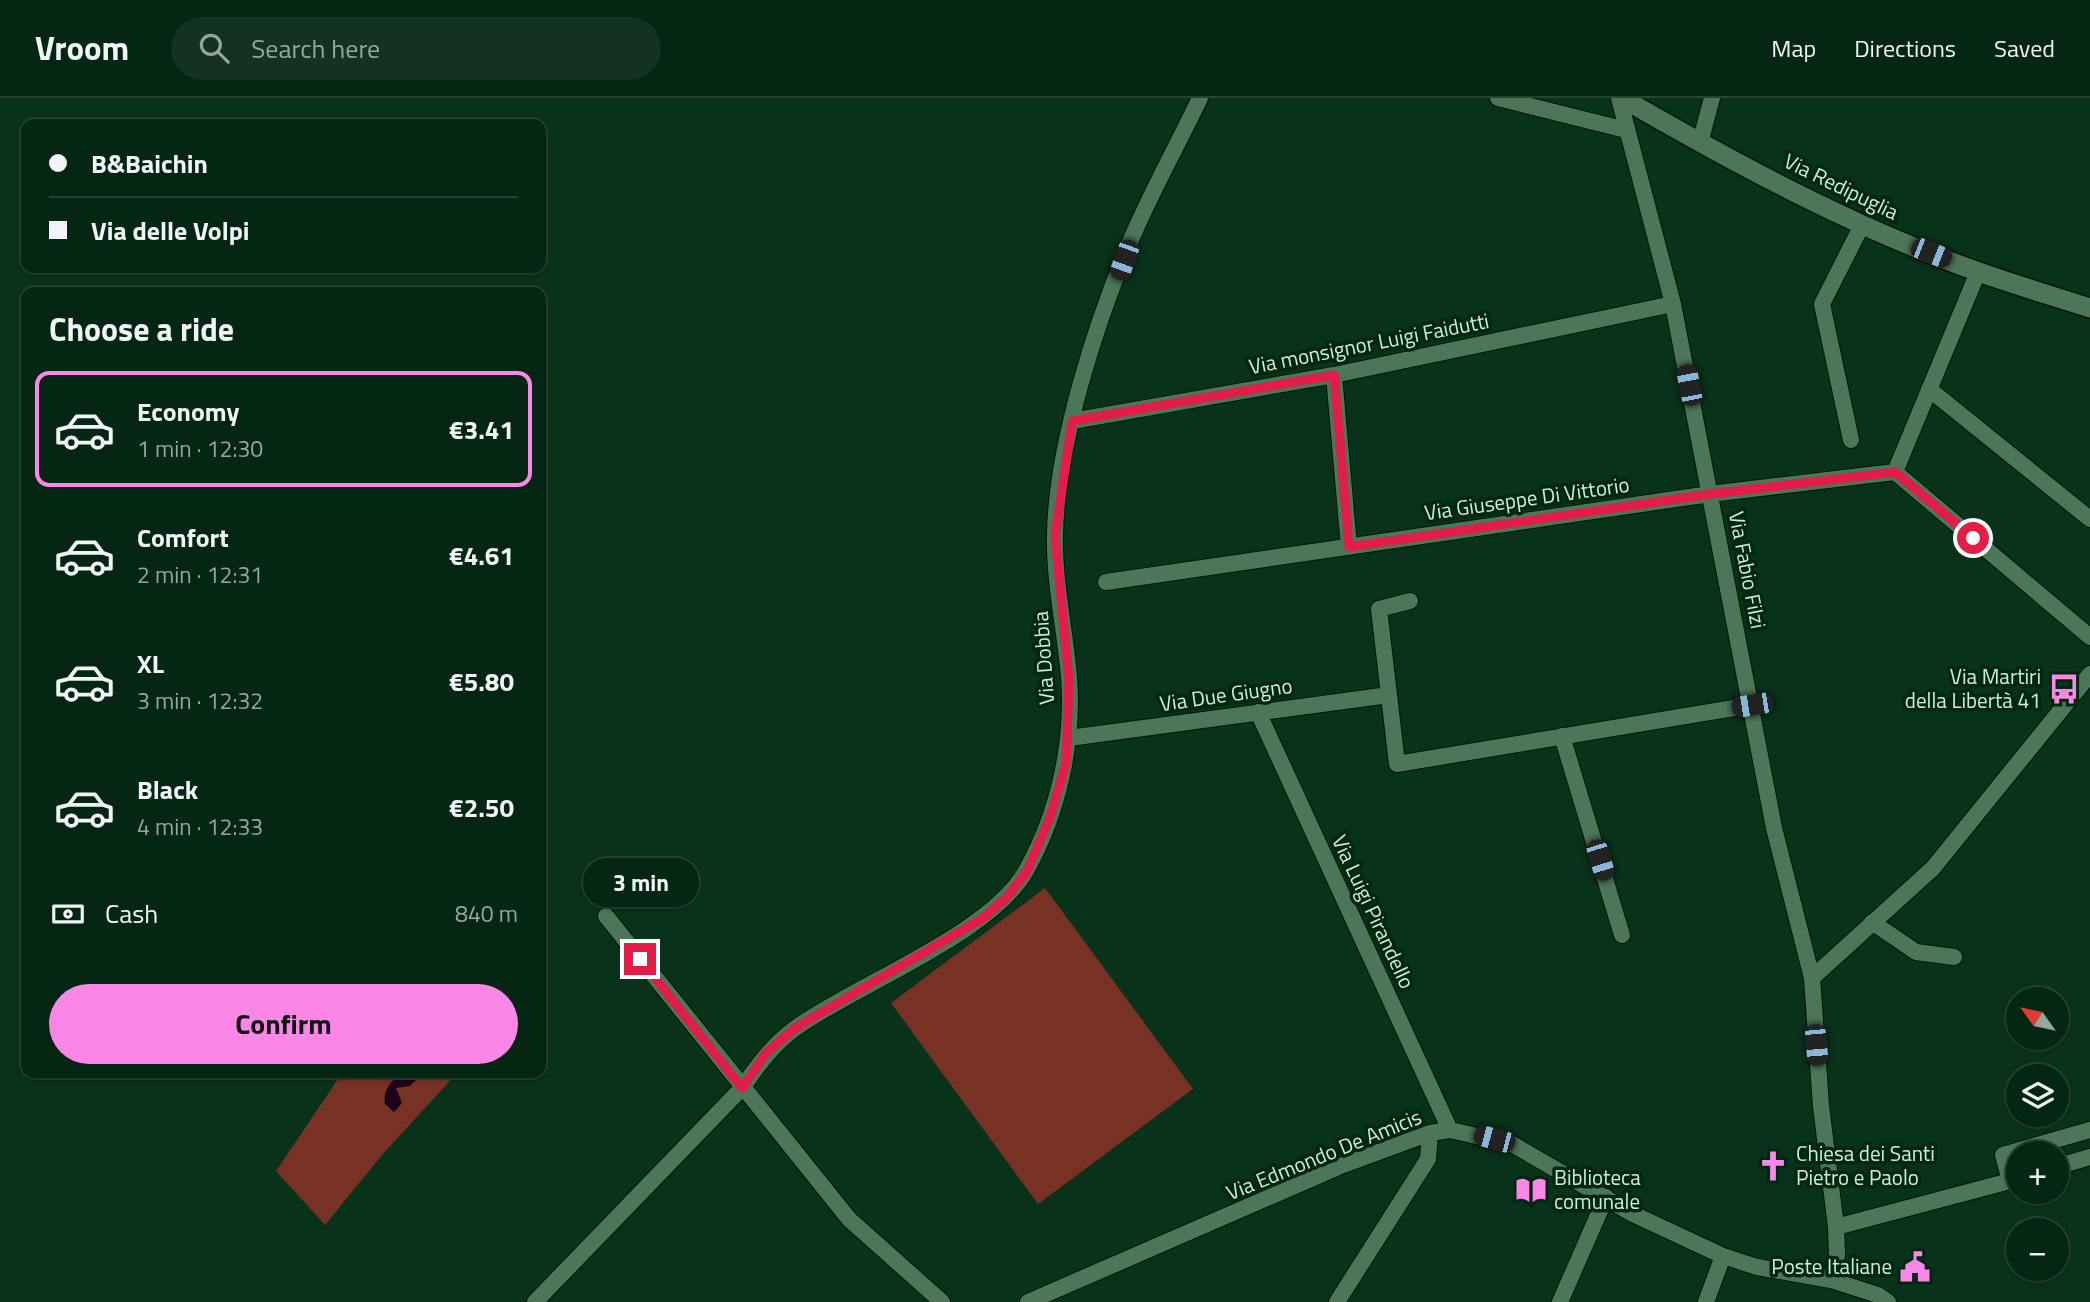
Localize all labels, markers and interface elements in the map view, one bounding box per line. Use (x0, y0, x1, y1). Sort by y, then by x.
search box (171, 17, 661, 80)
text: Vroom (35, 23, 129, 73)
icon: search (195, 29, 233, 67)
text: Search here (251, 29, 380, 68)
text: Map (1771, 30, 1816, 66)
text: Directions (1854, 30, 1956, 66)
text: Saved (1994, 30, 2055, 66)
text: B&Baichin (91, 144, 208, 183)
street label: Via Redipuglia (1779, 145, 1905, 228)
text: Via delle Volpi (91, 211, 250, 250)
car (1908, 235, 1955, 271)
car (1107, 237, 1142, 283)
street label: Via monsignor Luigi Faidutti (1246, 304, 1492, 382)
text: Choose a ride (49, 305, 234, 353)
car (1675, 362, 1704, 408)
text: Economy (137, 392, 239, 431)
icon: car (53, 398, 116, 461)
text: €3.41 (449, 410, 514, 449)
text: 1 min · 12:30 (137, 431, 263, 466)
street label: Via Giuseppe Di Vittorio (1422, 468, 1631, 528)
street label: Via Fabio Filzi (1721, 508, 1775, 631)
text: Comfort (137, 518, 229, 557)
route start (1957, 522, 1989, 554)
icon: car (53, 524, 116, 587)
text: €4.61 (449, 536, 514, 575)
text: 2 min · 12:31 (137, 557, 263, 592)
street label: Via Dobbia (1024, 610, 1062, 706)
text: XL (137, 644, 164, 683)
icon: car (53, 650, 116, 713)
place label: Via Martiri della Libertà 41 (1905, 660, 2041, 716)
text: €5.80 (449, 662, 514, 701)
street label: Via Due Giugno (1157, 669, 1294, 719)
bus stop icon: Via Martiri della Libertà 41 (2047, 672, 2081, 706)
text: 3 min · 12:32 (137, 683, 263, 718)
car (1730, 691, 1775, 719)
text: Black (137, 770, 198, 809)
icon: car (53, 776, 116, 839)
text: €2.50 (449, 788, 514, 827)
text: 4 min · 12:33 (137, 809, 263, 844)
street label: Via Luigi Pirandello (1324, 829, 1424, 994)
car (1584, 837, 1617, 883)
callout: 3 min (582, 858, 698, 906)
text: 3 min (613, 865, 669, 900)
text: Cash (105, 894, 158, 933)
icon: cash (49, 895, 87, 933)
text: 840 m (455, 896, 518, 931)
route end (624, 943, 656, 975)
button: Confirm (49, 984, 518, 1064)
north arrow (2006, 987, 2068, 1050)
map controls (2006, 987, 2069, 1281)
car (1804, 1023, 1829, 1067)
button: layers (2006, 1064, 2069, 1127)
street label: Via Edmondo De Amicis (1221, 1100, 1426, 1208)
car (1471, 1123, 1518, 1155)
place label: Chiesa dei Santi Pietro e Paolo (1796, 1137, 1935, 1193)
button: + (2006, 1141, 2069, 1204)
church icon: Chiesa dei Santi Pietro e Paolo (1756, 1149, 1790, 1183)
place label: Biblioteca comunale (1554, 1161, 1641, 1217)
library icon: Biblioteca comunale (1514, 1173, 1548, 1207)
button: − (2006, 1218, 2069, 1281)
place label: Poste Italiane (1771, 1250, 1892, 1282)
public building icon: Poste Italiane (1898, 1250, 1932, 1284)

